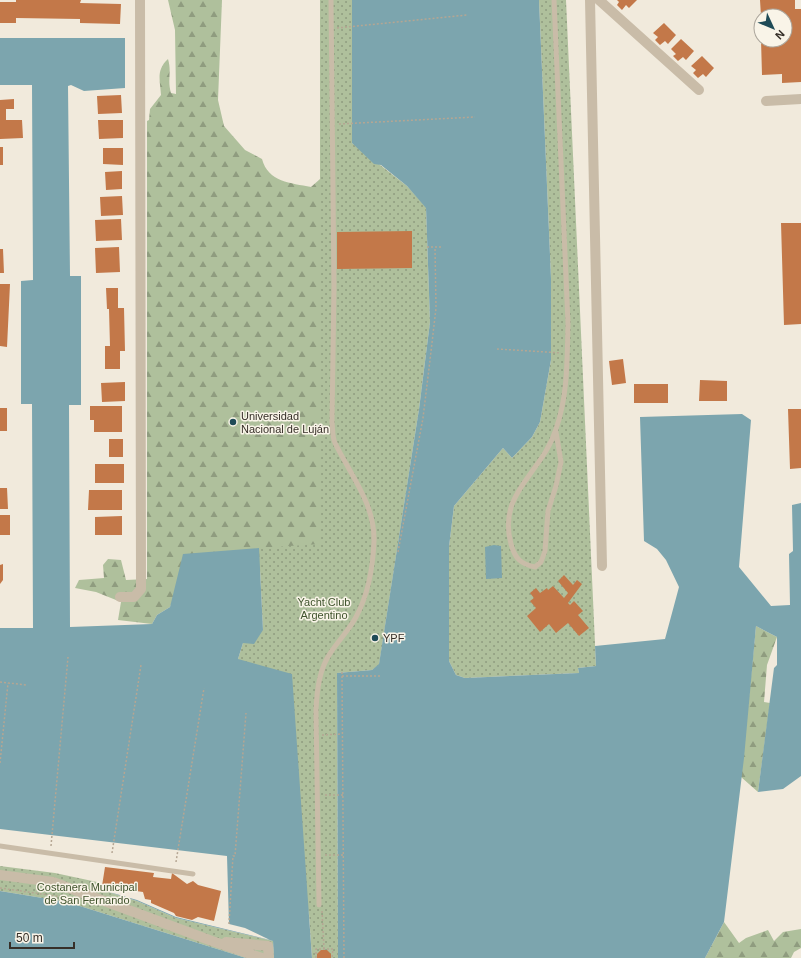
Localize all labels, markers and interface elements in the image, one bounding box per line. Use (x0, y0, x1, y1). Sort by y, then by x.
north arrow (753, 8, 793, 48)
text: N (773, 28, 787, 42)
place label: Universidad Nacional de Luján (241, 410, 329, 435)
marker: Universidad Nacional de Luján (228, 417, 238, 427)
park label: Yacht Club Argentino (298, 596, 351, 621)
place label: YPF (383, 632, 405, 644)
marker: YPF (370, 633, 380, 643)
park label: Costanera Municipal de San Fernando (37, 881, 137, 906)
scale bar (10, 924, 74, 950)
text: 50 m (16, 931, 43, 945)

